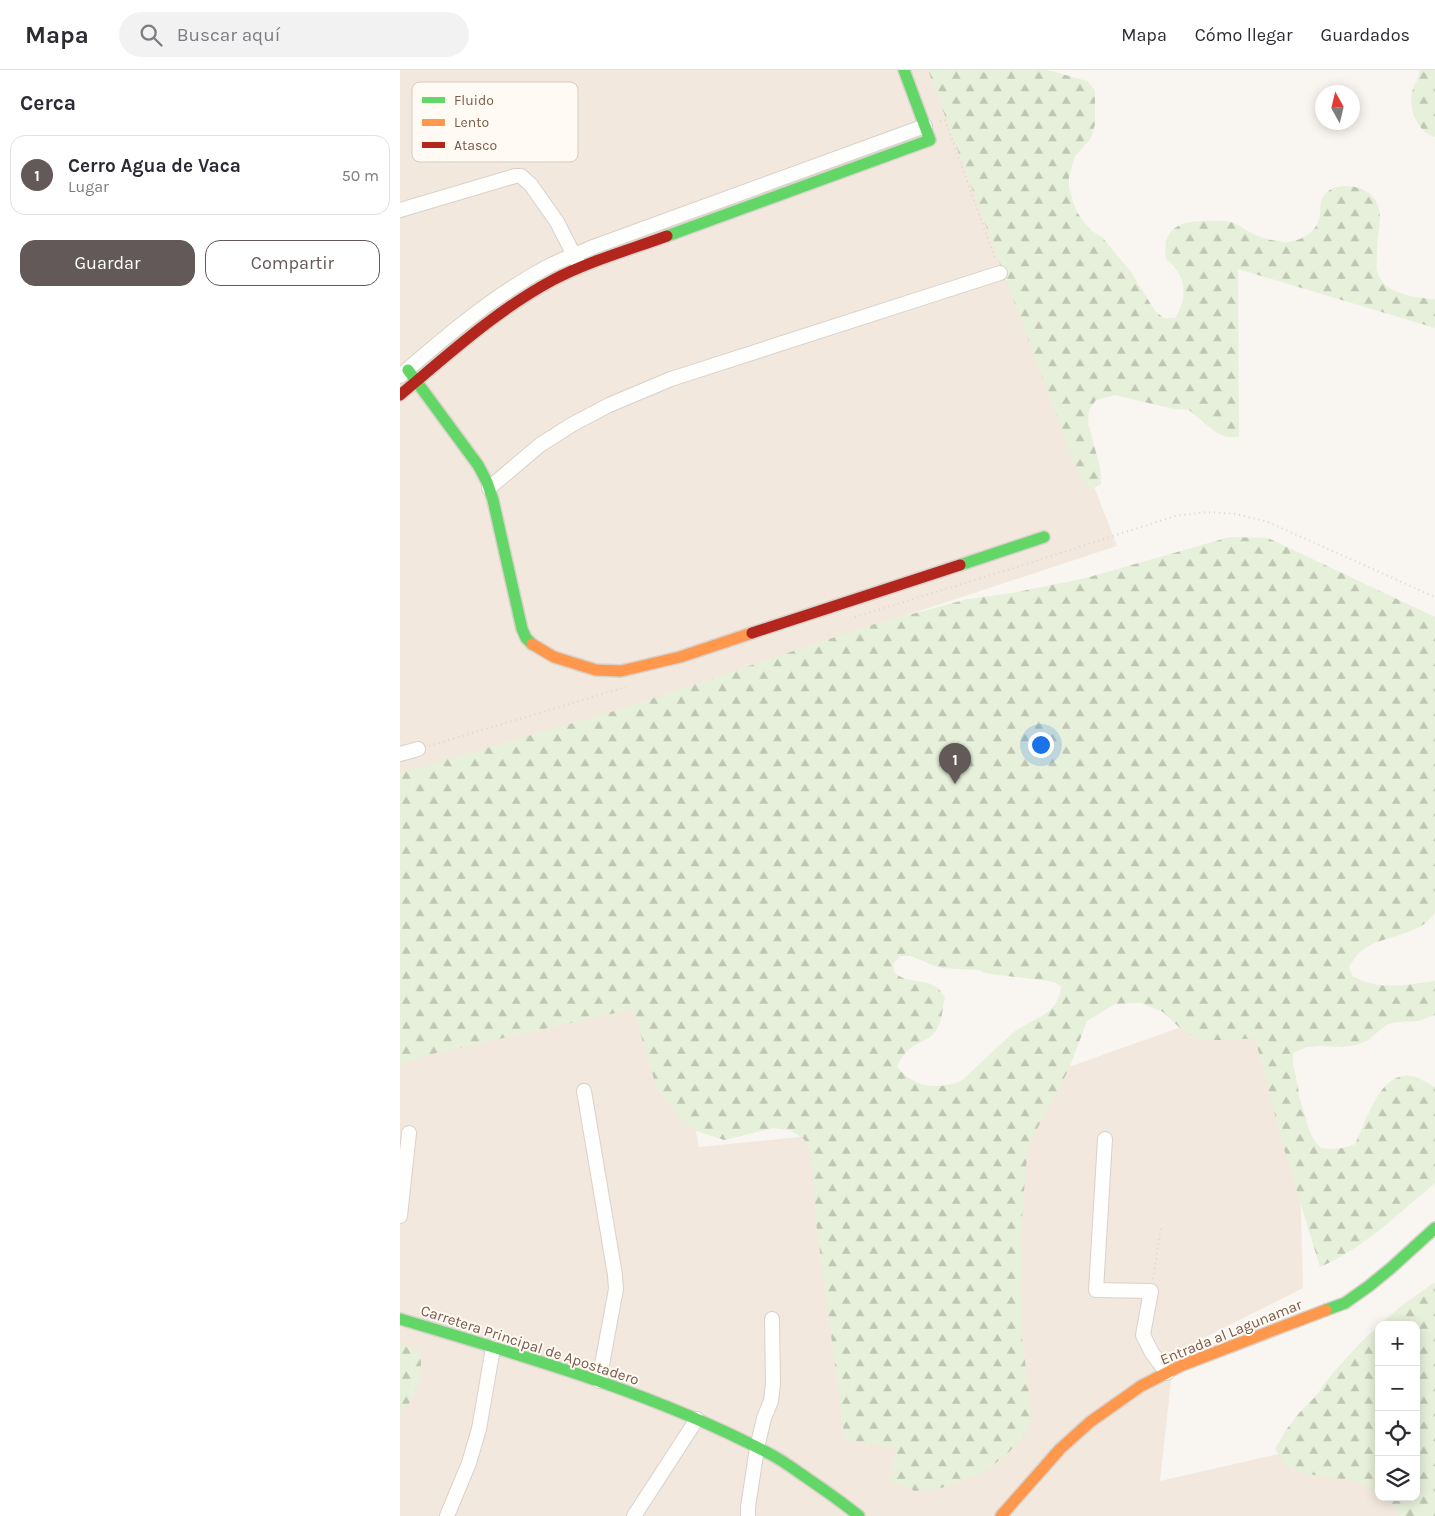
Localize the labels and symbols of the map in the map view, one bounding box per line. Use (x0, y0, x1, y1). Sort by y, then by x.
legend (412, 82, 578, 162)
north arrow (1315, 85, 1360, 130)
text: Fluido (454, 92, 494, 109)
text: Lento (454, 114, 489, 131)
text: Atasco (454, 137, 497, 154)
your location (1028, 732, 1054, 758)
pin: 1 (939, 743, 971, 784)
street label: Entrada al Lagunamar (1157, 1295, 1305, 1369)
street label: Carretera Principal de Apostadero (419, 1301, 641, 1389)

